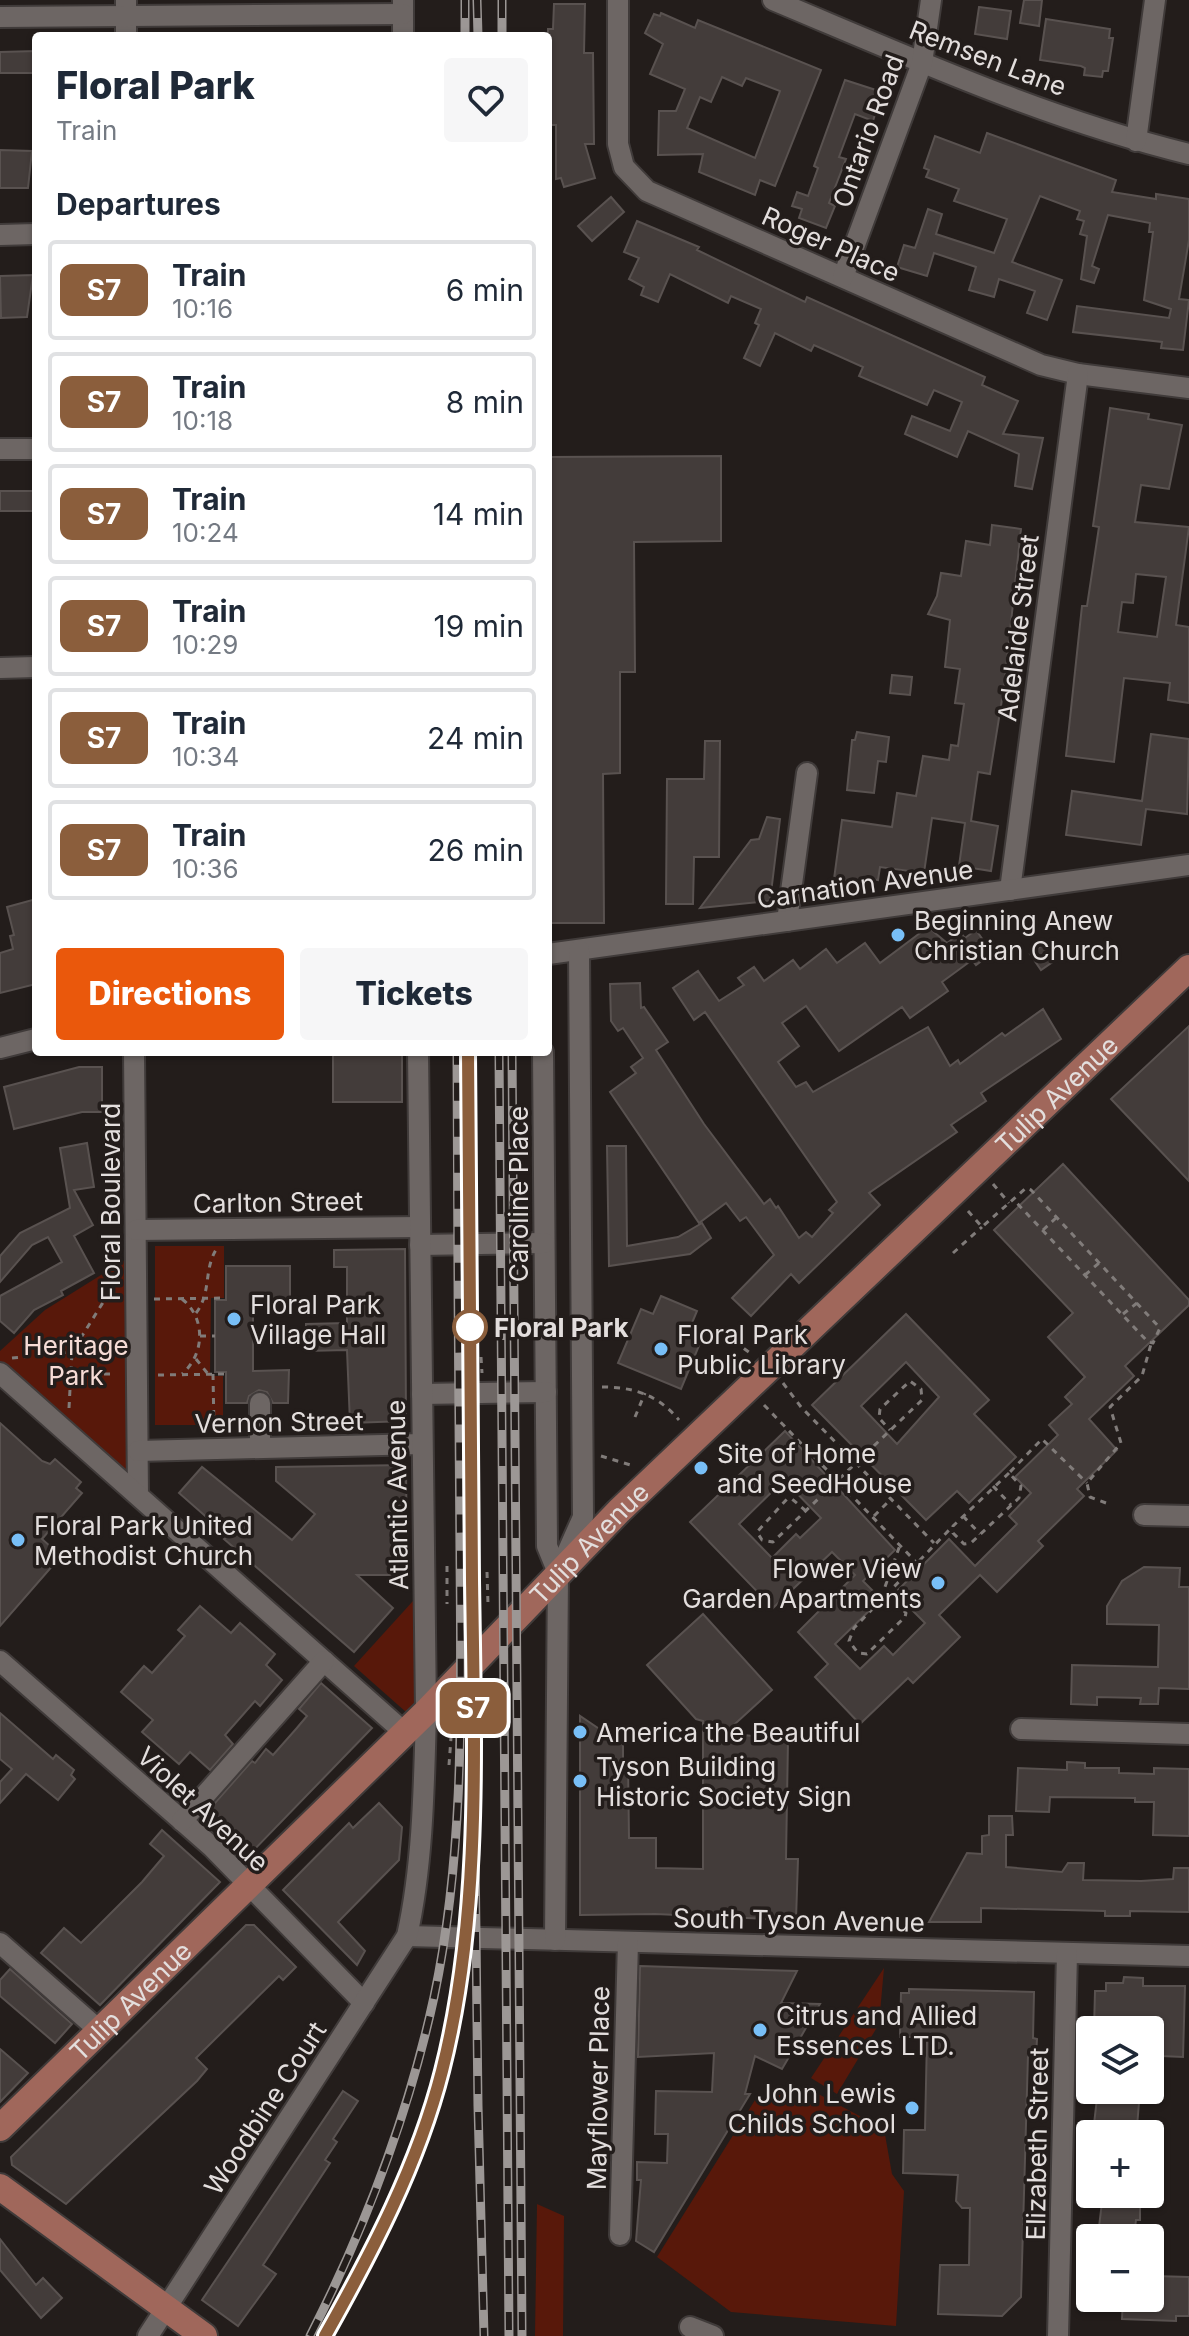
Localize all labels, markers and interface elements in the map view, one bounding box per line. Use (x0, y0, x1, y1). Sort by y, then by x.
street label: Remsen Lane (905, 14, 1071, 102)
street label: Ontario Road (826, 50, 910, 212)
button: heart (444, 58, 528, 142)
text: Floral Park (56, 62, 255, 108)
text: Train (56, 115, 117, 146)
text: Departures (56, 186, 221, 222)
street label: Roger Place (757, 200, 905, 288)
text: Train (172, 257, 246, 293)
text: 6 min (446, 272, 524, 308)
text: S7 (87, 273, 121, 307)
text: 10:16 (172, 293, 233, 324)
text: Train (172, 369, 246, 405)
text: 8 min (446, 384, 524, 420)
text: S7 (87, 385, 121, 419)
text: 10:18 (172, 405, 233, 436)
text: Train (172, 481, 246, 517)
text: 14 min (433, 496, 524, 532)
text: S7 (87, 497, 121, 531)
text: 10:24 (172, 517, 239, 548)
street label: Adelaide Street (991, 533, 1045, 723)
text: Train (172, 593, 246, 629)
text: 19 min (433, 608, 524, 644)
text: S7 (87, 609, 121, 643)
text: 10:29 (172, 629, 238, 660)
text: Train (172, 705, 246, 741)
text: 24 min (427, 720, 524, 756)
text: S7 (87, 721, 121, 755)
text: 10:34 (172, 741, 239, 772)
text: Train (172, 817, 246, 853)
text: 26 min (427, 832, 524, 868)
text: S7 (87, 833, 121, 867)
text: 10:36 (172, 853, 239, 884)
street label: Carnation Avenue (755, 853, 975, 915)
place label: Beginning Anew Christian Church (914, 905, 1120, 966)
marker: Beginning Anew Christian Church (889, 926, 907, 944)
button: Directions (56, 948, 284, 1040)
button: Tickets (300, 948, 528, 1040)
street label: Tulip Avenue (989, 1029, 1124, 1160)
street label: Floral Boulevard (95, 1103, 126, 1301)
street label: Caroline Place (503, 1106, 534, 1282)
street label: Carlton Street (193, 1185, 363, 1219)
place label: Floral Park Village Hall (250, 1289, 386, 1350)
marker: Floral Park Village Hall (225, 1310, 243, 1328)
marker: Floral Park (453, 1310, 487, 1344)
place label: Floral Park (494, 1312, 628, 1343)
place label: Floral Park Public Library (677, 1319, 846, 1380)
park label: Heritage Park (23, 1330, 129, 1391)
marker: Floral Park Public Library (652, 1340, 670, 1358)
street label: Atlantic Avenue (380, 1399, 414, 1591)
street label: Vernon Street (194, 1405, 364, 1439)
place label: Site of Home and SeedHouse (717, 1438, 912, 1499)
marker: Site of Home and SeedHouse (692, 1459, 710, 1477)
street label: Tulip Avenue (523, 1476, 655, 1610)
place label: Floral Park United Methodist Church (34, 1510, 253, 1571)
marker: Floral Park United Methodist Church (9, 1531, 27, 1549)
place label: Flower View Garden Apartments (682, 1553, 922, 1614)
marker: Flower View Garden Apartments (929, 1574, 947, 1592)
line badge: S7 (437, 1682, 509, 1734)
text: S7 (456, 1691, 490, 1725)
place label: America the Beautiful (596, 1717, 860, 1748)
marker: America the Beautiful (571, 1723, 589, 1741)
street label: Violet Avenue (131, 1740, 275, 1878)
place label: Tyson Building Historic Society Sign (596, 1751, 852, 1812)
marker: Tyson Building Historic Society Sign (571, 1772, 589, 1790)
street label: South Tyson Avenue (673, 1902, 925, 1938)
street label: Tulip Avenue (63, 1935, 197, 2067)
street label: Mayflower Place (581, 1986, 615, 2190)
place label: Citrus and Allied Essences LTD. (776, 2000, 977, 2061)
street label: Woodbine Court (198, 2016, 332, 2200)
map controls (1076, 2016, 1164, 2312)
button: layers (1076, 2016, 1164, 2104)
marker: Citrus and Allied Essences LTD. (751, 2021, 769, 2039)
street label: Elizabeth Street (1020, 2047, 1054, 2241)
place label: John Lewis Childs School (728, 2078, 896, 2139)
marker: John Lewis Childs School (903, 2099, 921, 2117)
button: + (1076, 2120, 1164, 2208)
button: − (1076, 2224, 1164, 2312)

